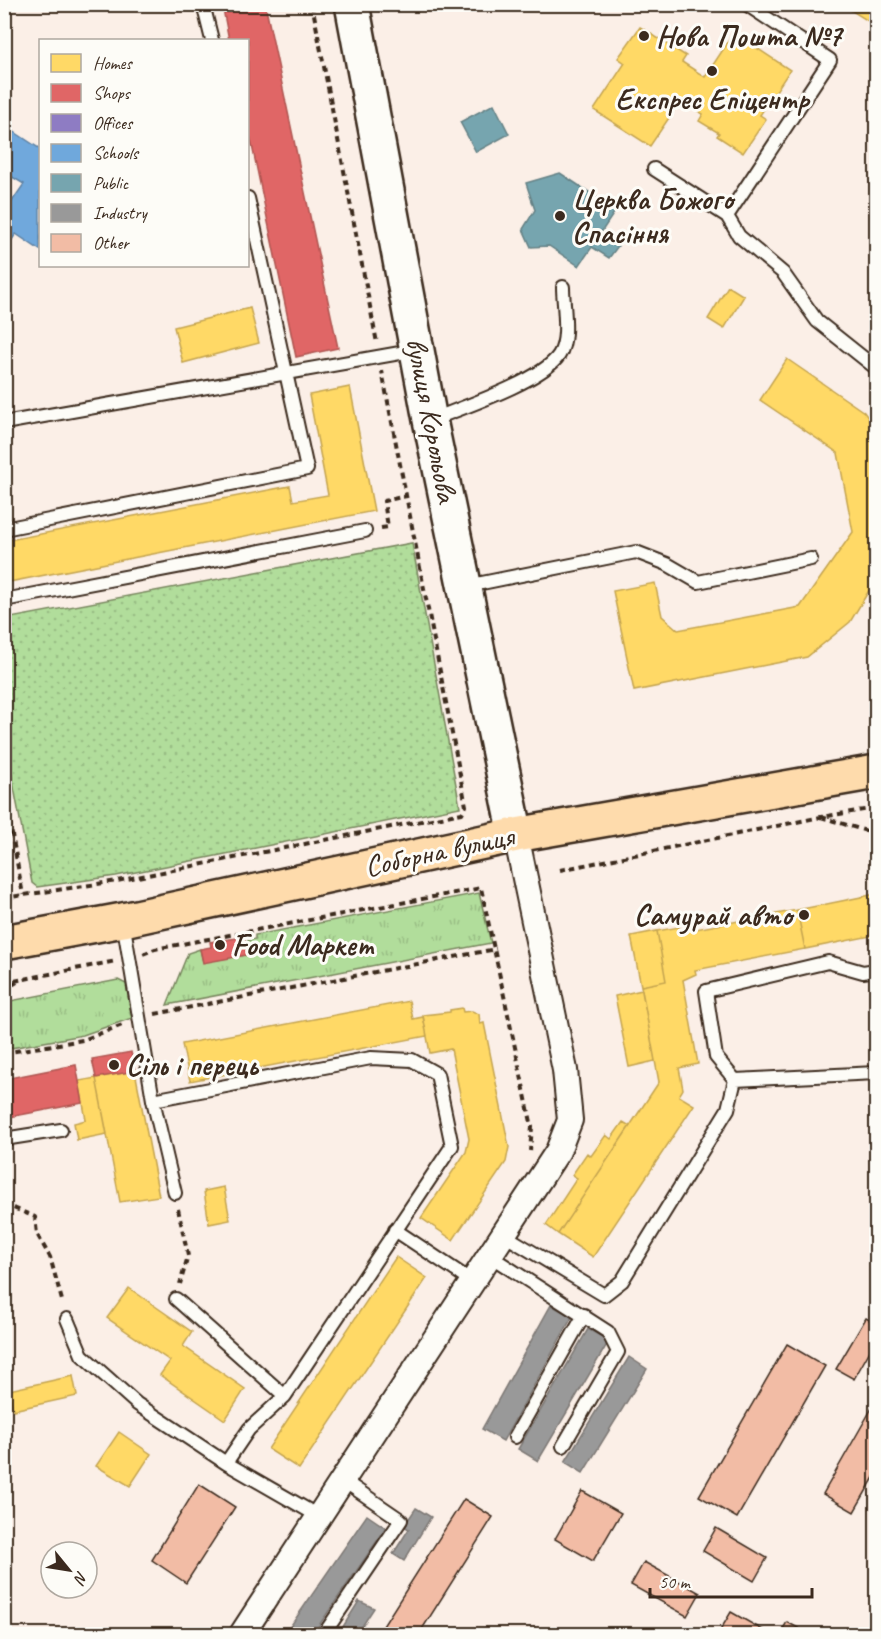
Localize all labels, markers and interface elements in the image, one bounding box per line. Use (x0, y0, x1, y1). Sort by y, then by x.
place label: Нова Пошта №7 (656, 17, 845, 55)
marker: Нова Пошта №7 (637, 29, 651, 43)
legend (39, 39, 249, 267)
text: Homes (93, 52, 133, 74)
marker: Експрес Епіцентр (705, 64, 719, 78)
place label: Експрес Епіцентр (615, 80, 811, 118)
text: Shops (93, 82, 132, 104)
text: Offices (93, 112, 134, 134)
text: Schools (93, 142, 140, 164)
text: Public (93, 172, 130, 194)
place label: Церква Божого Спасіння (572, 180, 736, 252)
text: Industry (93, 202, 148, 224)
marker: Церква Божого Спасіння (553, 209, 567, 223)
text: Other (93, 232, 130, 254)
street label: вулиця Корольова (397, 334, 467, 507)
street label: Соборна вулиця (361, 816, 520, 885)
place label: Самурай авто (634, 896, 795, 935)
marker: Самурай авто (797, 908, 811, 922)
place label: Food Маркет (232, 926, 375, 964)
marker: Food Маркет (213, 938, 227, 952)
place label: Сіль і перець (126, 1046, 259, 1084)
marker: Сіль і перець (107, 1058, 121, 1072)
north arrow (39, 1540, 99, 1600)
scale bar (650, 1561, 812, 1599)
text: N (68, 1568, 92, 1589)
text: 50 m (659, 1571, 692, 1593)

